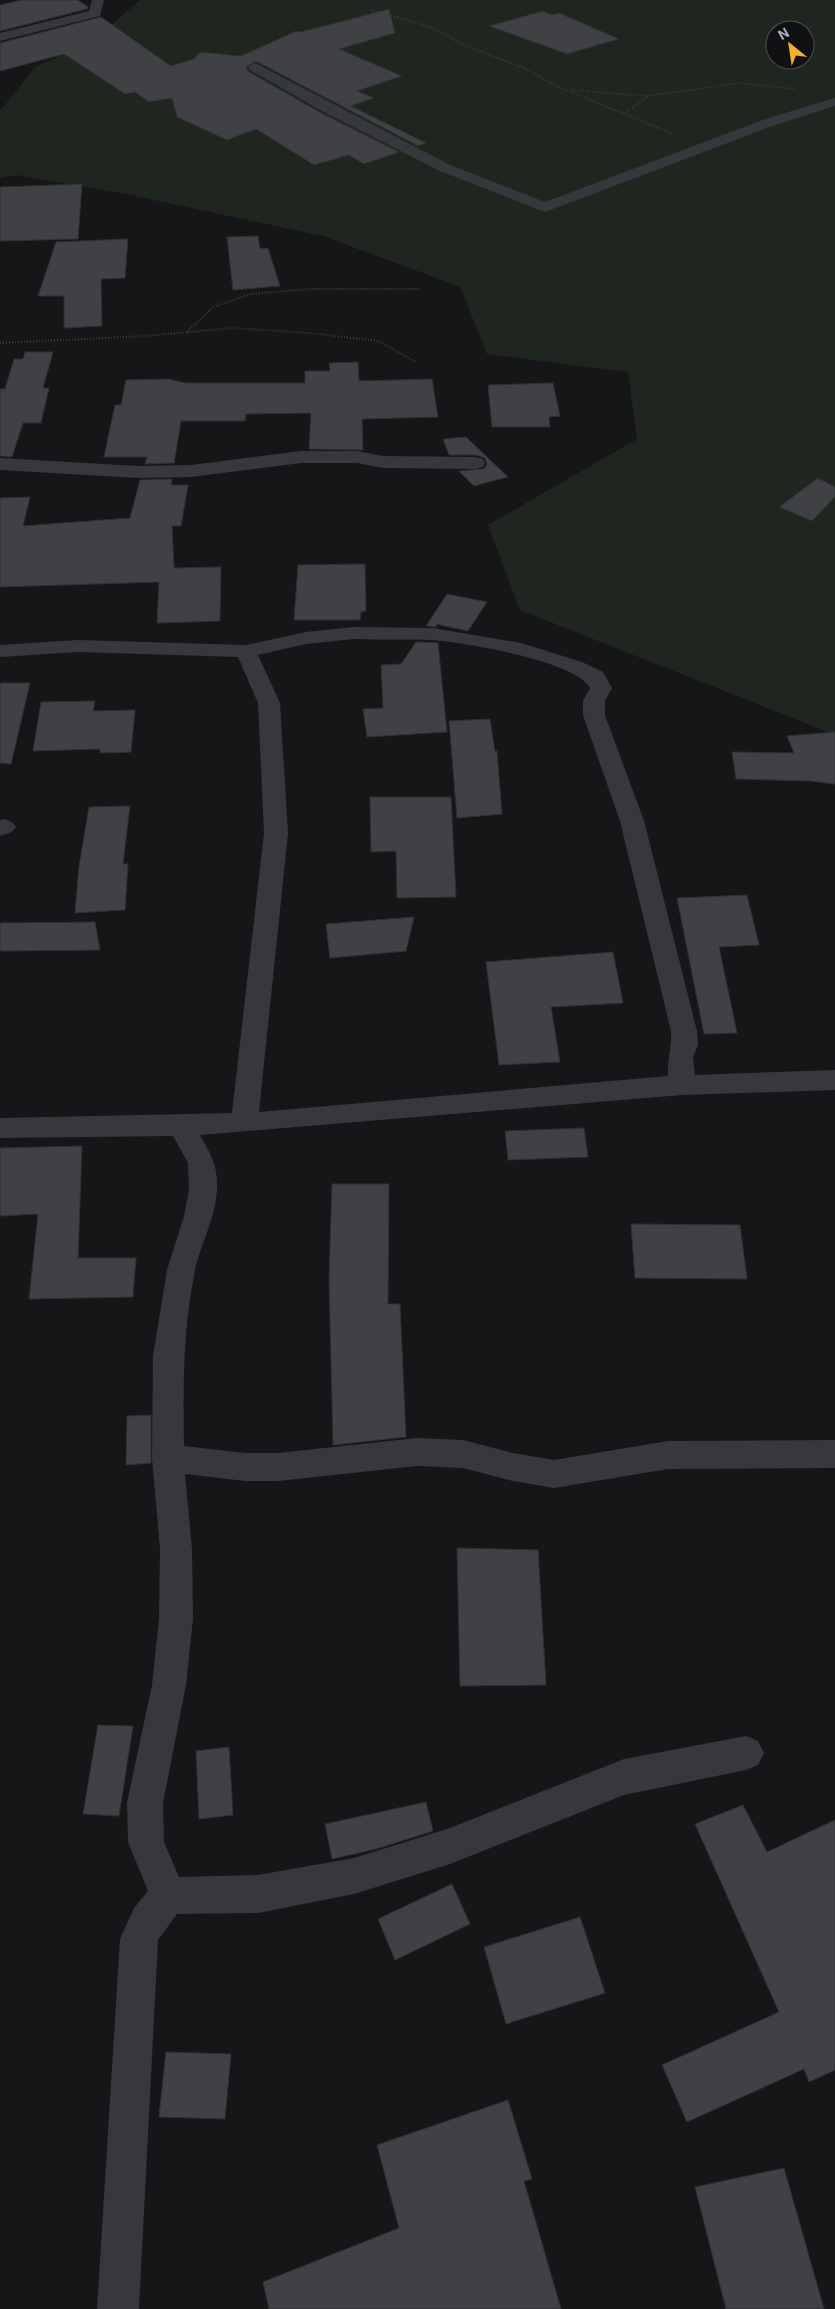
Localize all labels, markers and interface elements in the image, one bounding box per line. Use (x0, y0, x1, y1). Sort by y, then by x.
north arrow (765, 20, 815, 70)
text: N (775, 24, 792, 43)

